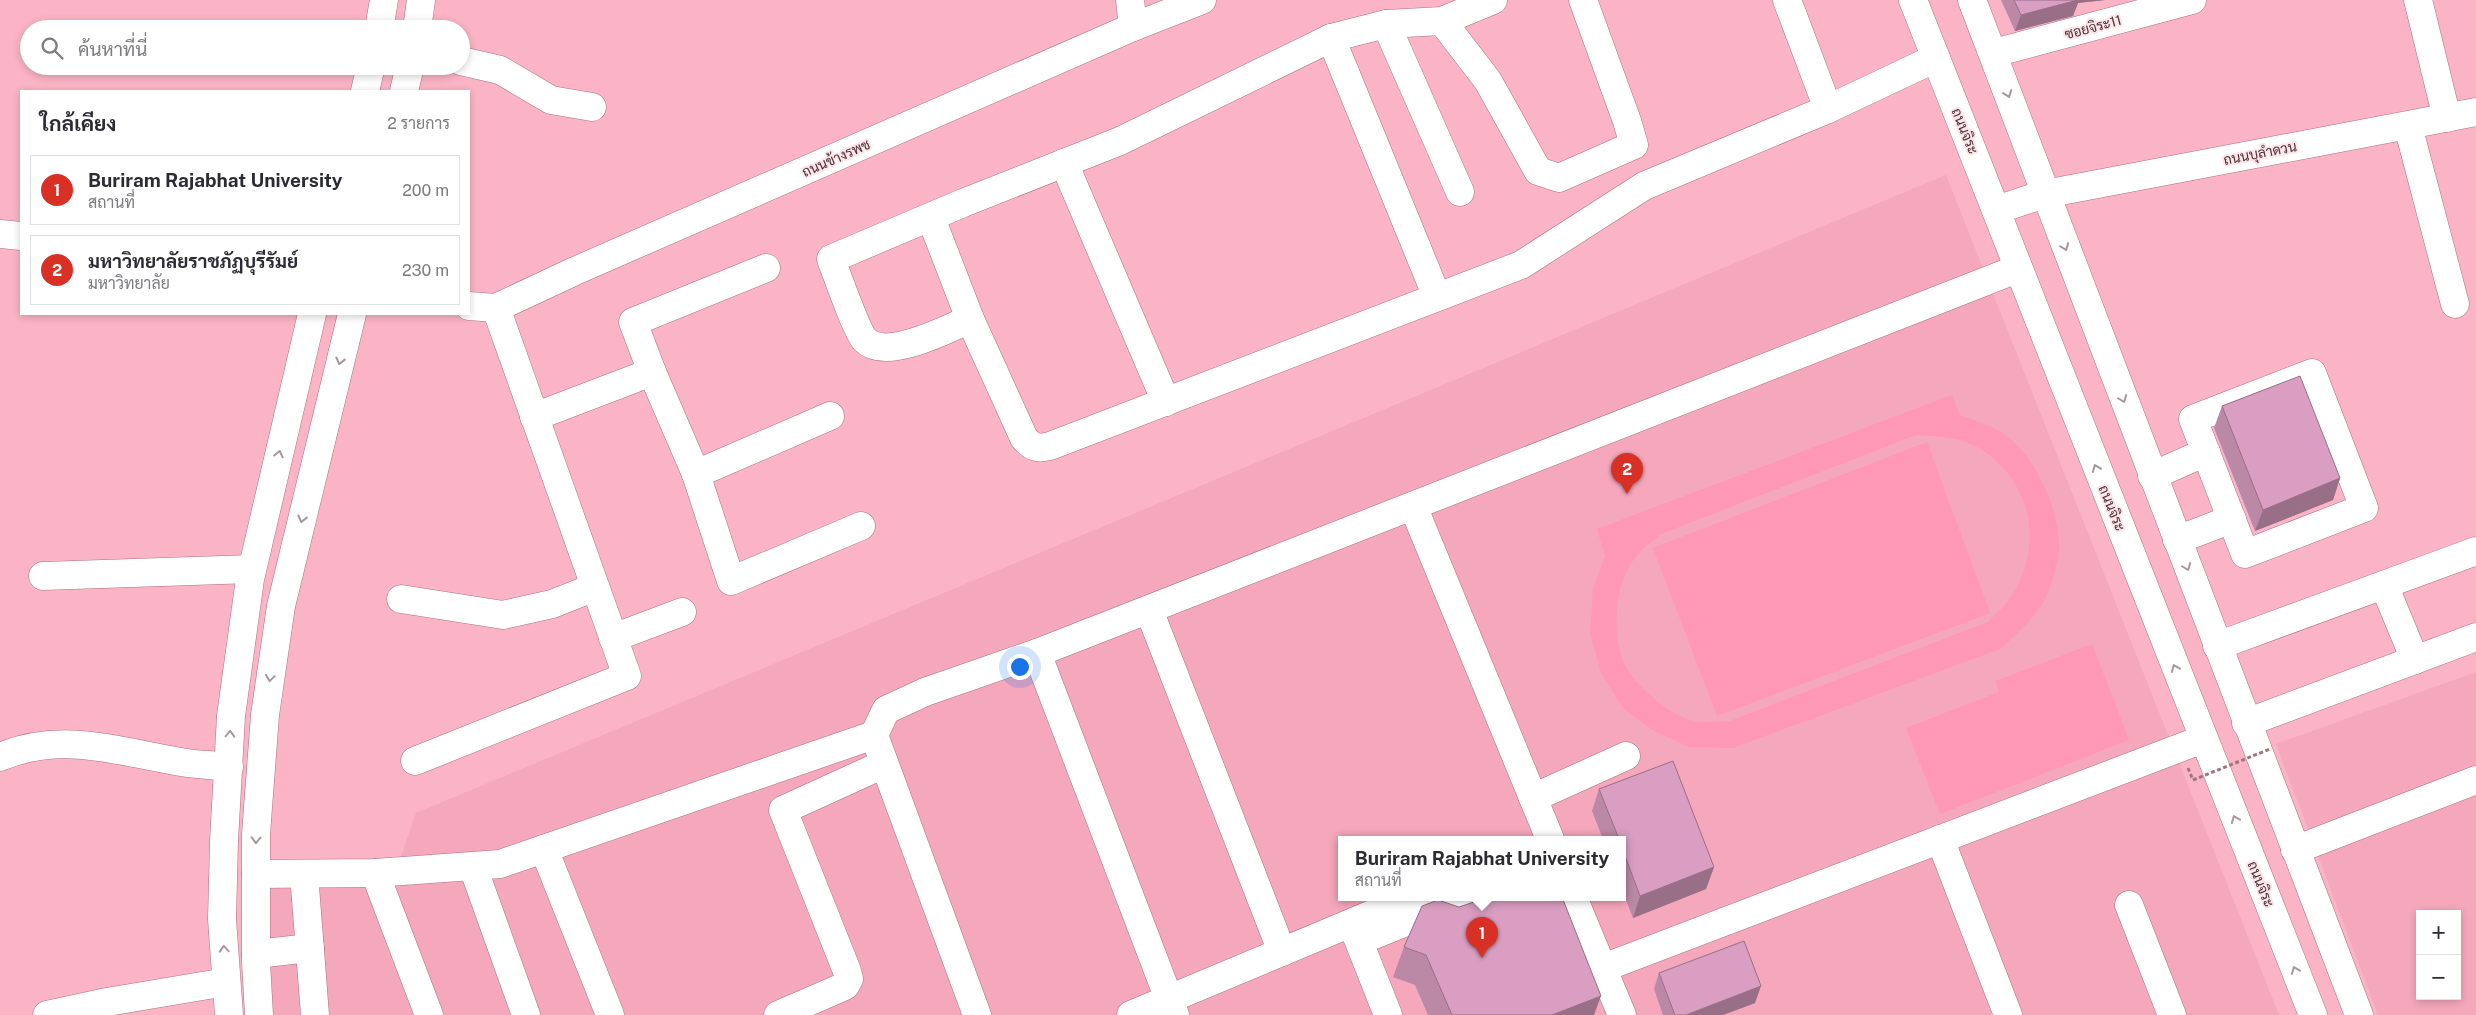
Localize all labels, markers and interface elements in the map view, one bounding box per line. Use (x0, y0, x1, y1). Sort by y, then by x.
street label: ซอยจิระ11 (2063, 12, 2123, 42)
search box (20, 20, 470, 75)
icon: search (38, 34, 66, 62)
text: ค้นหาที่นี่ (78, 38, 147, 60)
one-way arrow (2003, 90, 2013, 98)
street label: ถนนจิระ (1949, 106, 1981, 156)
text: ใกล้เคียง (40, 111, 116, 136)
text: 2 รายการ (387, 114, 450, 133)
street label: ถนนข้างรพช (799, 135, 872, 180)
street label: ถนนบุลำดวน (2222, 138, 2298, 170)
text: Buriram Rajabhat University (88, 169, 343, 191)
text: 1 (54, 181, 60, 200)
text: 200 m (402, 181, 449, 200)
text: สถานที่ (88, 193, 135, 212)
one-way arrow (2059, 242, 2069, 251)
text: มหาวิทยาลัยราชภัฏบุรีรัมย์ (88, 250, 298, 272)
text: 2 (52, 261, 62, 280)
text: 230 m (402, 261, 449, 280)
text: มหาวิทยาลัย (88, 274, 170, 293)
one-way arrow (335, 357, 346, 366)
one-way arrow (2116, 394, 2127, 403)
one-way arrow (273, 449, 284, 458)
pin: 2 (1611, 453, 1643, 494)
one-way arrow (2092, 464, 2102, 473)
street label: ถนนจิระ (2096, 483, 2128, 533)
one-way arrow (297, 515, 308, 524)
one-way arrow (2181, 562, 2191, 571)
your location (1007, 654, 1033, 680)
one-way arrow (2171, 664, 2181, 672)
one-way arrow (266, 674, 276, 683)
one-way arrow (225, 730, 236, 738)
one-way arrow (2231, 815, 2241, 823)
one-way arrow (251, 836, 261, 844)
popup (1338, 836, 1626, 901)
text: Buriram Rajabhat University (1355, 847, 1609, 869)
street label: ถนนจิระ (2245, 859, 2277, 909)
text: สถานที่ (1355, 871, 1402, 890)
map controls (2416, 910, 2461, 1000)
button: + (2416, 910, 2461, 955)
pin: 1 (1466, 917, 1498, 958)
one-way arrow (219, 945, 230, 953)
button: − (2416, 955, 2461, 1000)
one-way arrow (2291, 966, 2301, 975)

